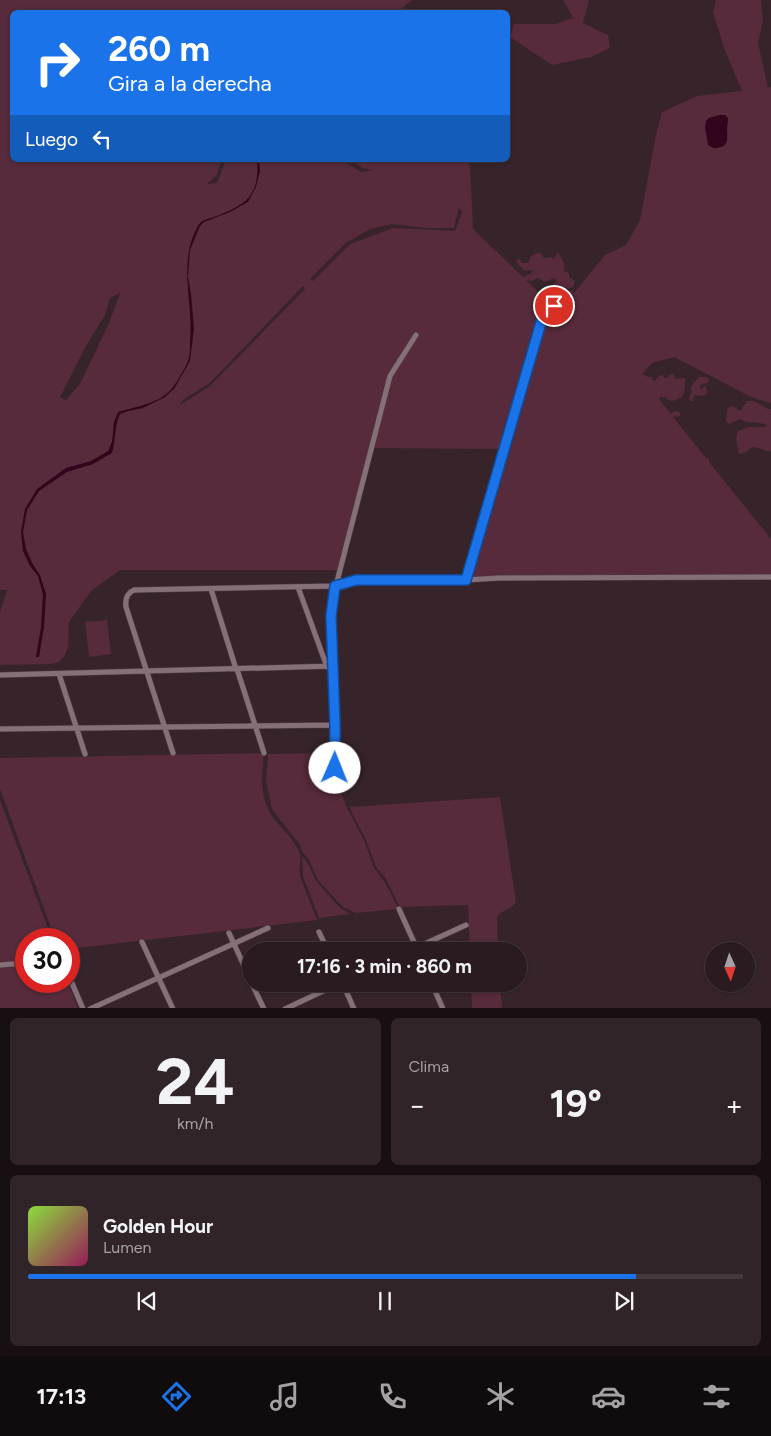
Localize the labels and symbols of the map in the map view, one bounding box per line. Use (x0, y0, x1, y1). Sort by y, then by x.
pin (533, 285, 575, 327)
position arrow (308, 741, 360, 793)
speed limit sign: 30 (15, 928, 80, 993)
north arrow (705, 942, 755, 992)

